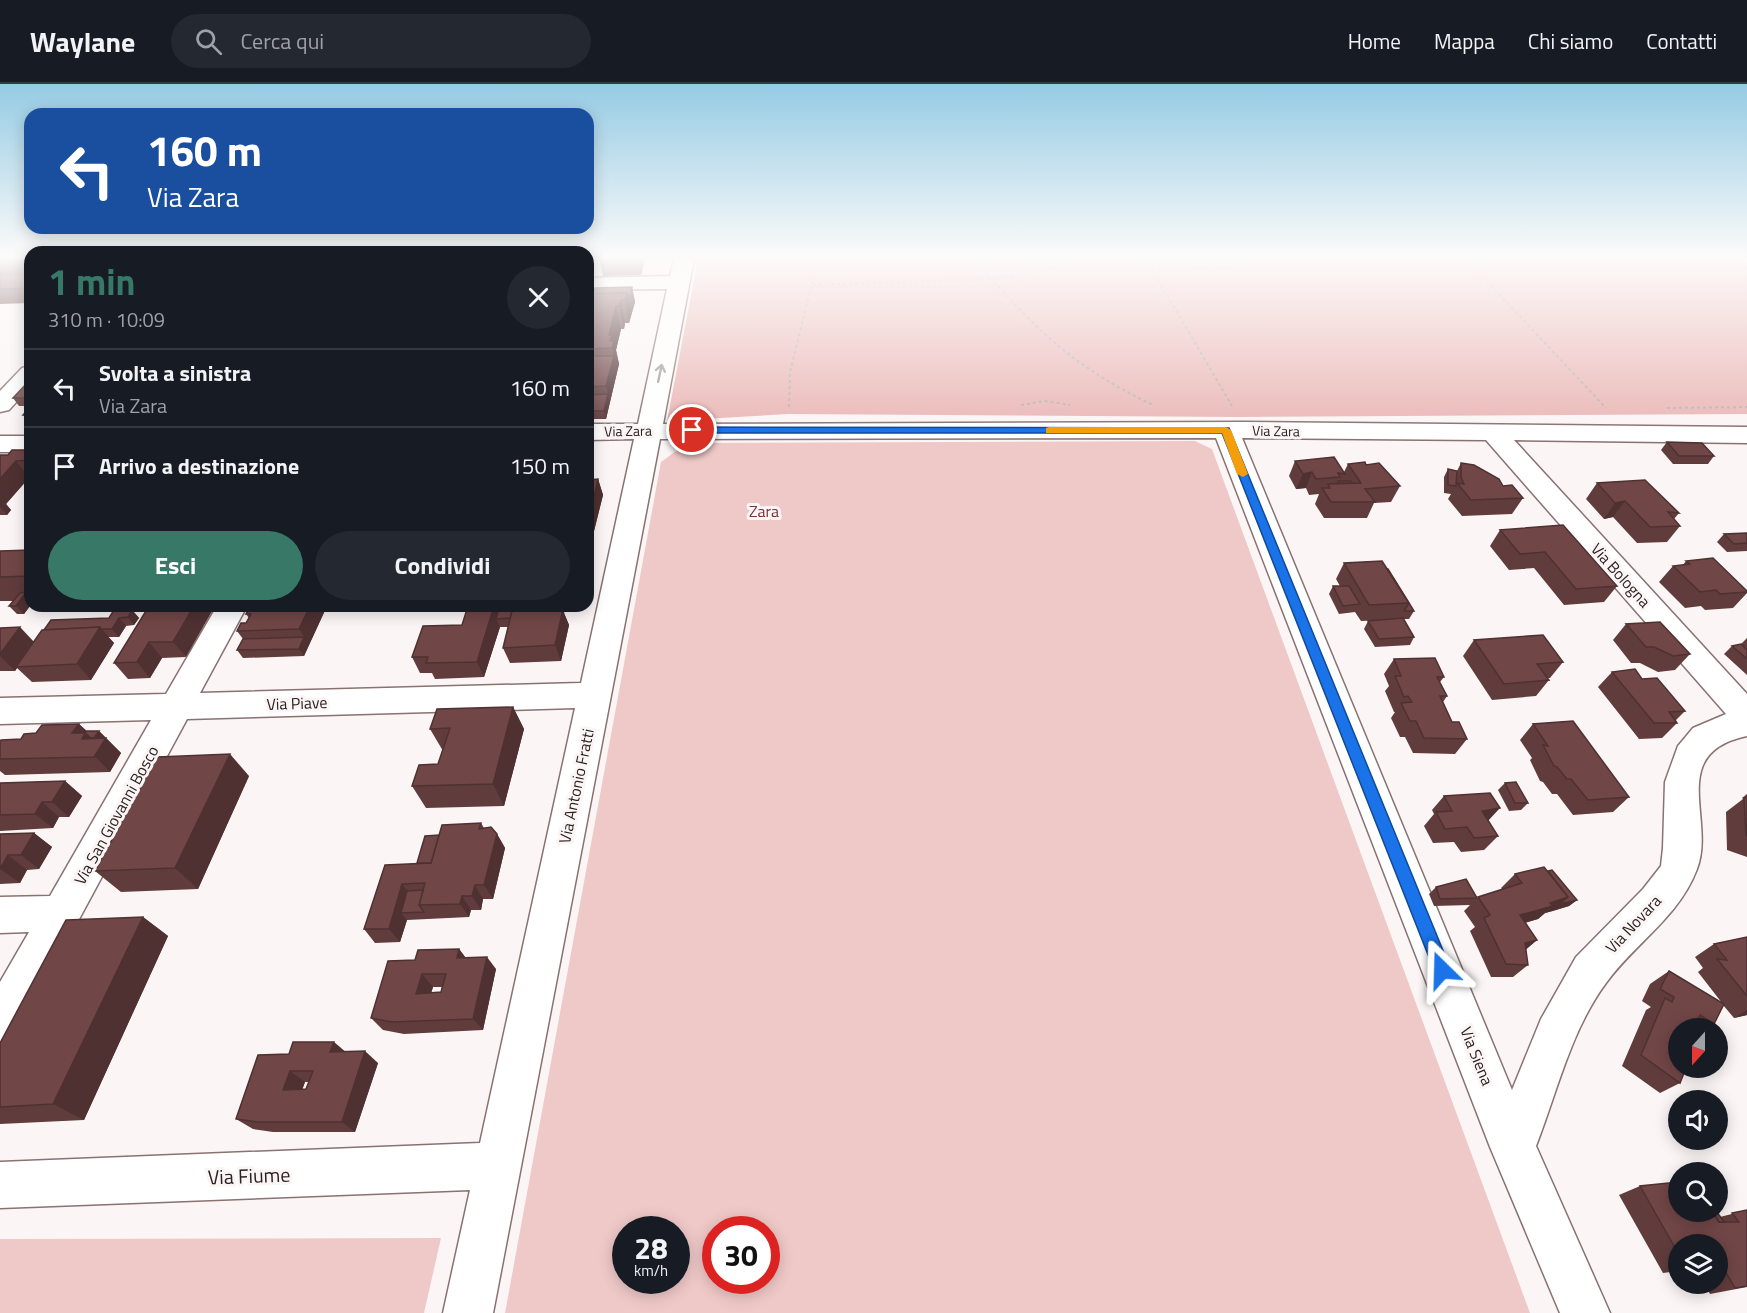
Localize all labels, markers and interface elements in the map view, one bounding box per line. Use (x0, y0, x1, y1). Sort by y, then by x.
search box (171, 14, 591, 68)
text: Waylane (30, 20, 135, 63)
text: Cerca qui (240, 24, 324, 58)
icon: search (192, 25, 225, 58)
text: Home (1348, 25, 1401, 57)
text: Mappa (1434, 25, 1495, 57)
text: Chi siamo (1528, 25, 1613, 57)
text: Contatti (1646, 25, 1717, 57)
text: 160 m (147, 118, 262, 182)
icon: left (48, 132, 126, 210)
text: Via Zara (147, 176, 239, 217)
text: 1 min (48, 254, 135, 309)
button: close (507, 266, 570, 329)
text: 310 m · 10:09 (48, 304, 165, 335)
text: Svolta a sinistra (99, 356, 251, 390)
one-way arrow (655, 364, 666, 383)
text: 160 m (510, 371, 570, 405)
icon: left (48, 372, 81, 405)
text: Via Zara (99, 390, 167, 421)
pin (666, 404, 717, 455)
icon: arrive (675, 413, 708, 446)
street label: Via Zara (604, 420, 652, 441)
street label: Via Zara (1252, 420, 1300, 441)
text: Arrivo a destinazione (99, 449, 299, 483)
text: 150 m (510, 449, 570, 483)
icon: arrive (48, 450, 81, 483)
park label: Zara (749, 499, 779, 523)
button: Esci (48, 531, 303, 600)
button: Condividi (315, 531, 570, 600)
street label: Via Bologna (1585, 537, 1657, 613)
street label: Via Piave (266, 690, 328, 716)
street label: Via Antonio Fratti (552, 726, 600, 846)
street label: Via San Giovanni Bosco (68, 741, 164, 889)
street label: Via Novara (1599, 889, 1667, 959)
position arrow (1410, 938, 1474, 1002)
north arrow (1668, 1018, 1728, 1078)
map controls (1668, 1018, 1728, 1294)
street label: Via Siena (1454, 1023, 1500, 1089)
button: sound (1668, 1090, 1728, 1150)
street label: Via Fiume (207, 1159, 291, 1192)
button: search (1668, 1162, 1728, 1222)
speed limit sign: 30 (702, 1216, 780, 1294)
text: 28 (634, 1225, 668, 1271)
button: layers (1668, 1234, 1728, 1294)
text: km/h (634, 1259, 668, 1282)

